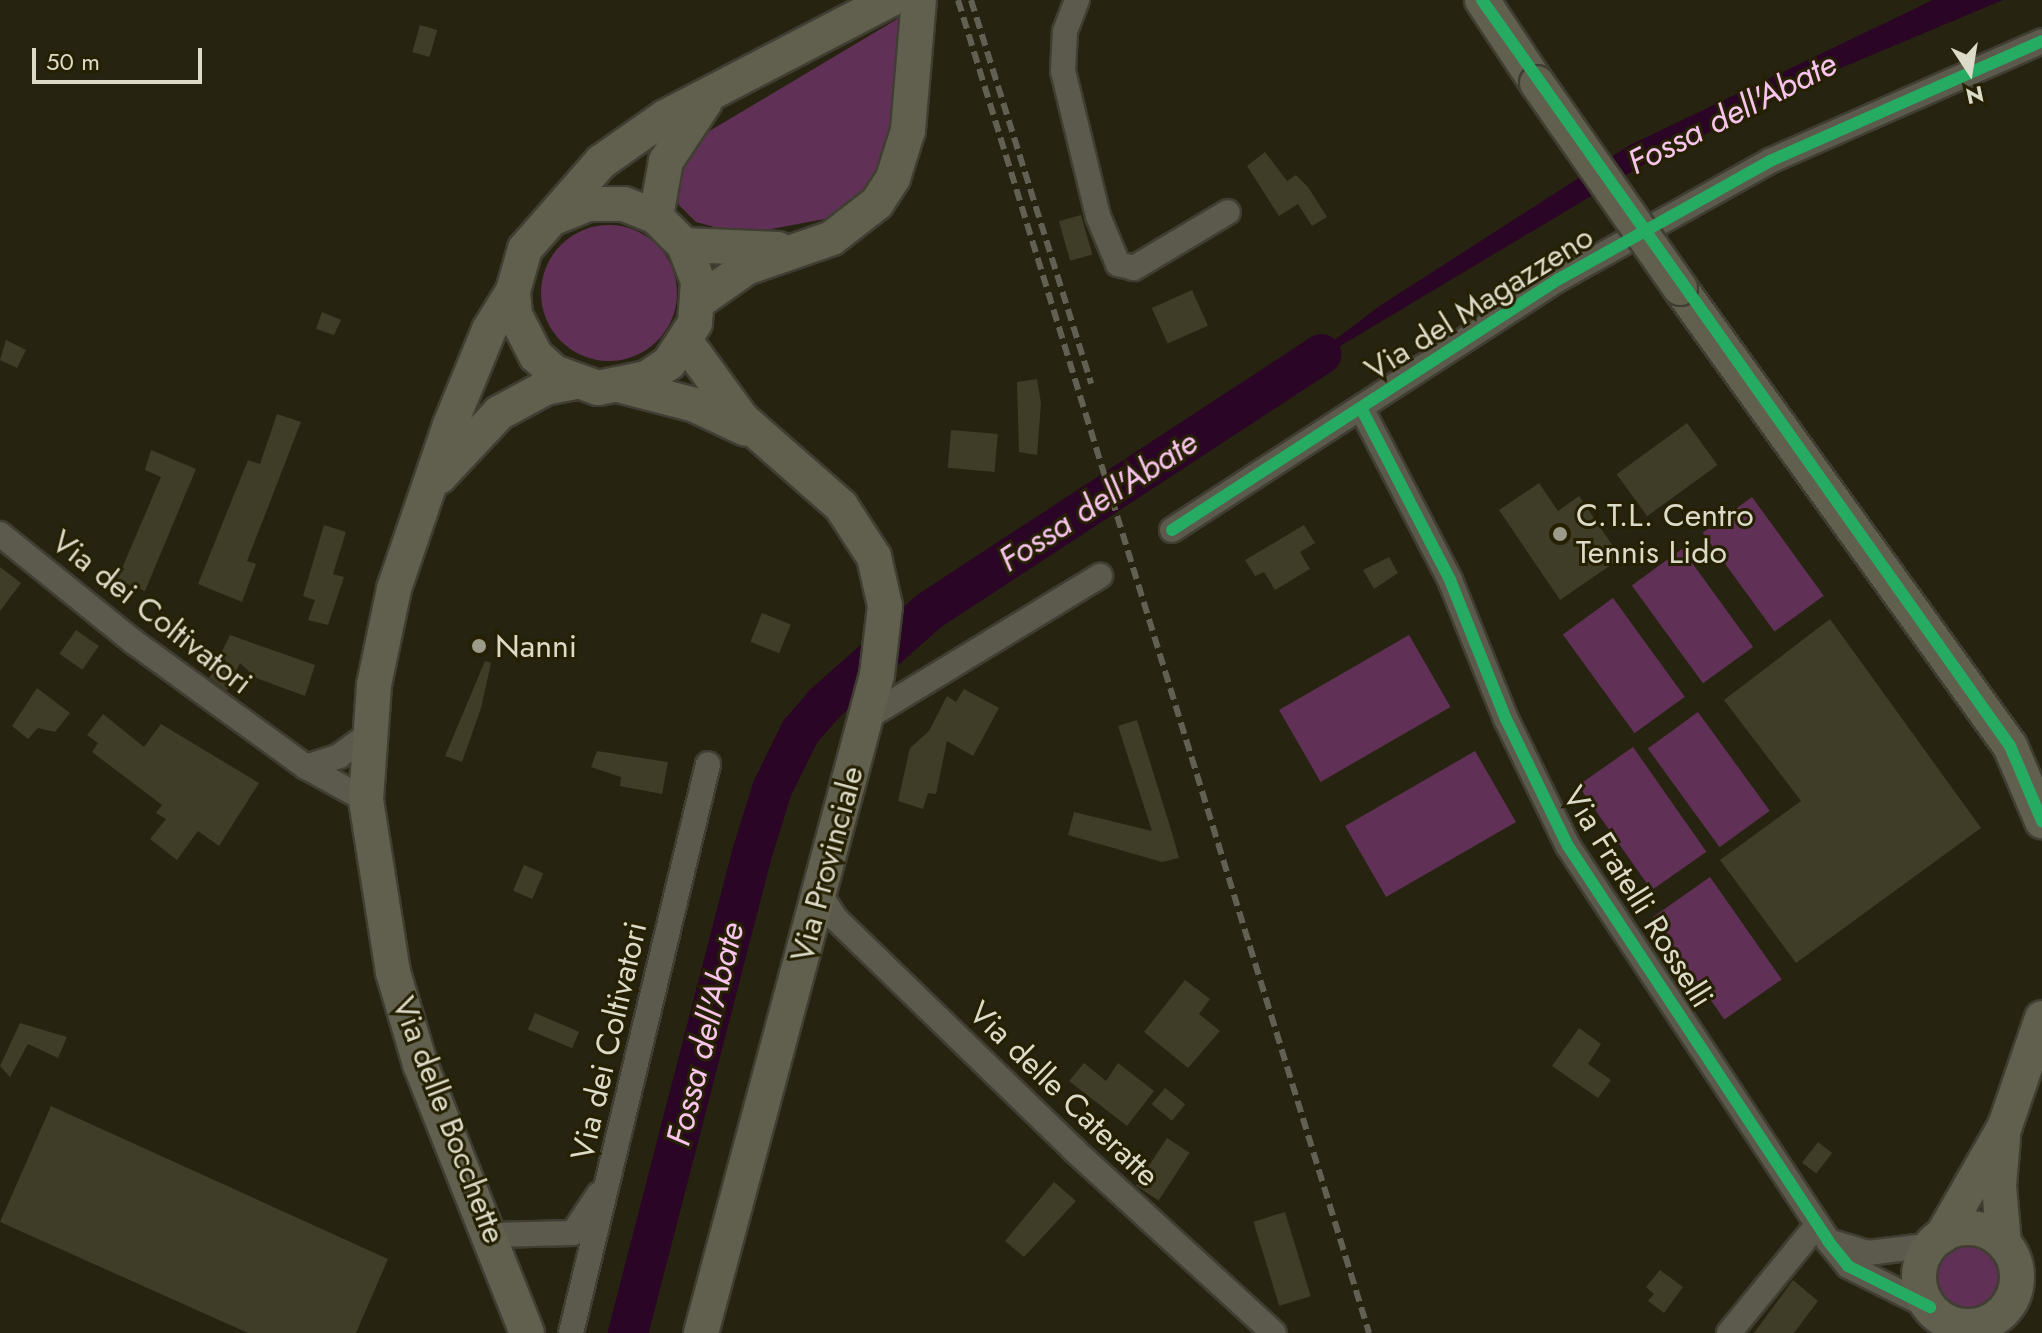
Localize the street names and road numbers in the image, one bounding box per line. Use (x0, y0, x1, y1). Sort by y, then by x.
street label: Via del Magazzeno (1358, 217, 1600, 389)
street label: Via dei Coltivatori (44, 522, 260, 702)
street label: Via Provinciale (782, 762, 872, 966)
street label: Via Fratelli Rosselli (1555, 779, 1721, 1015)
street label: Via dei Coltivatori (563, 918, 655, 1164)
street label: Via delle Bocchette (384, 991, 514, 1249)
street label: Via delle Cateratte (961, 993, 1167, 1195)

